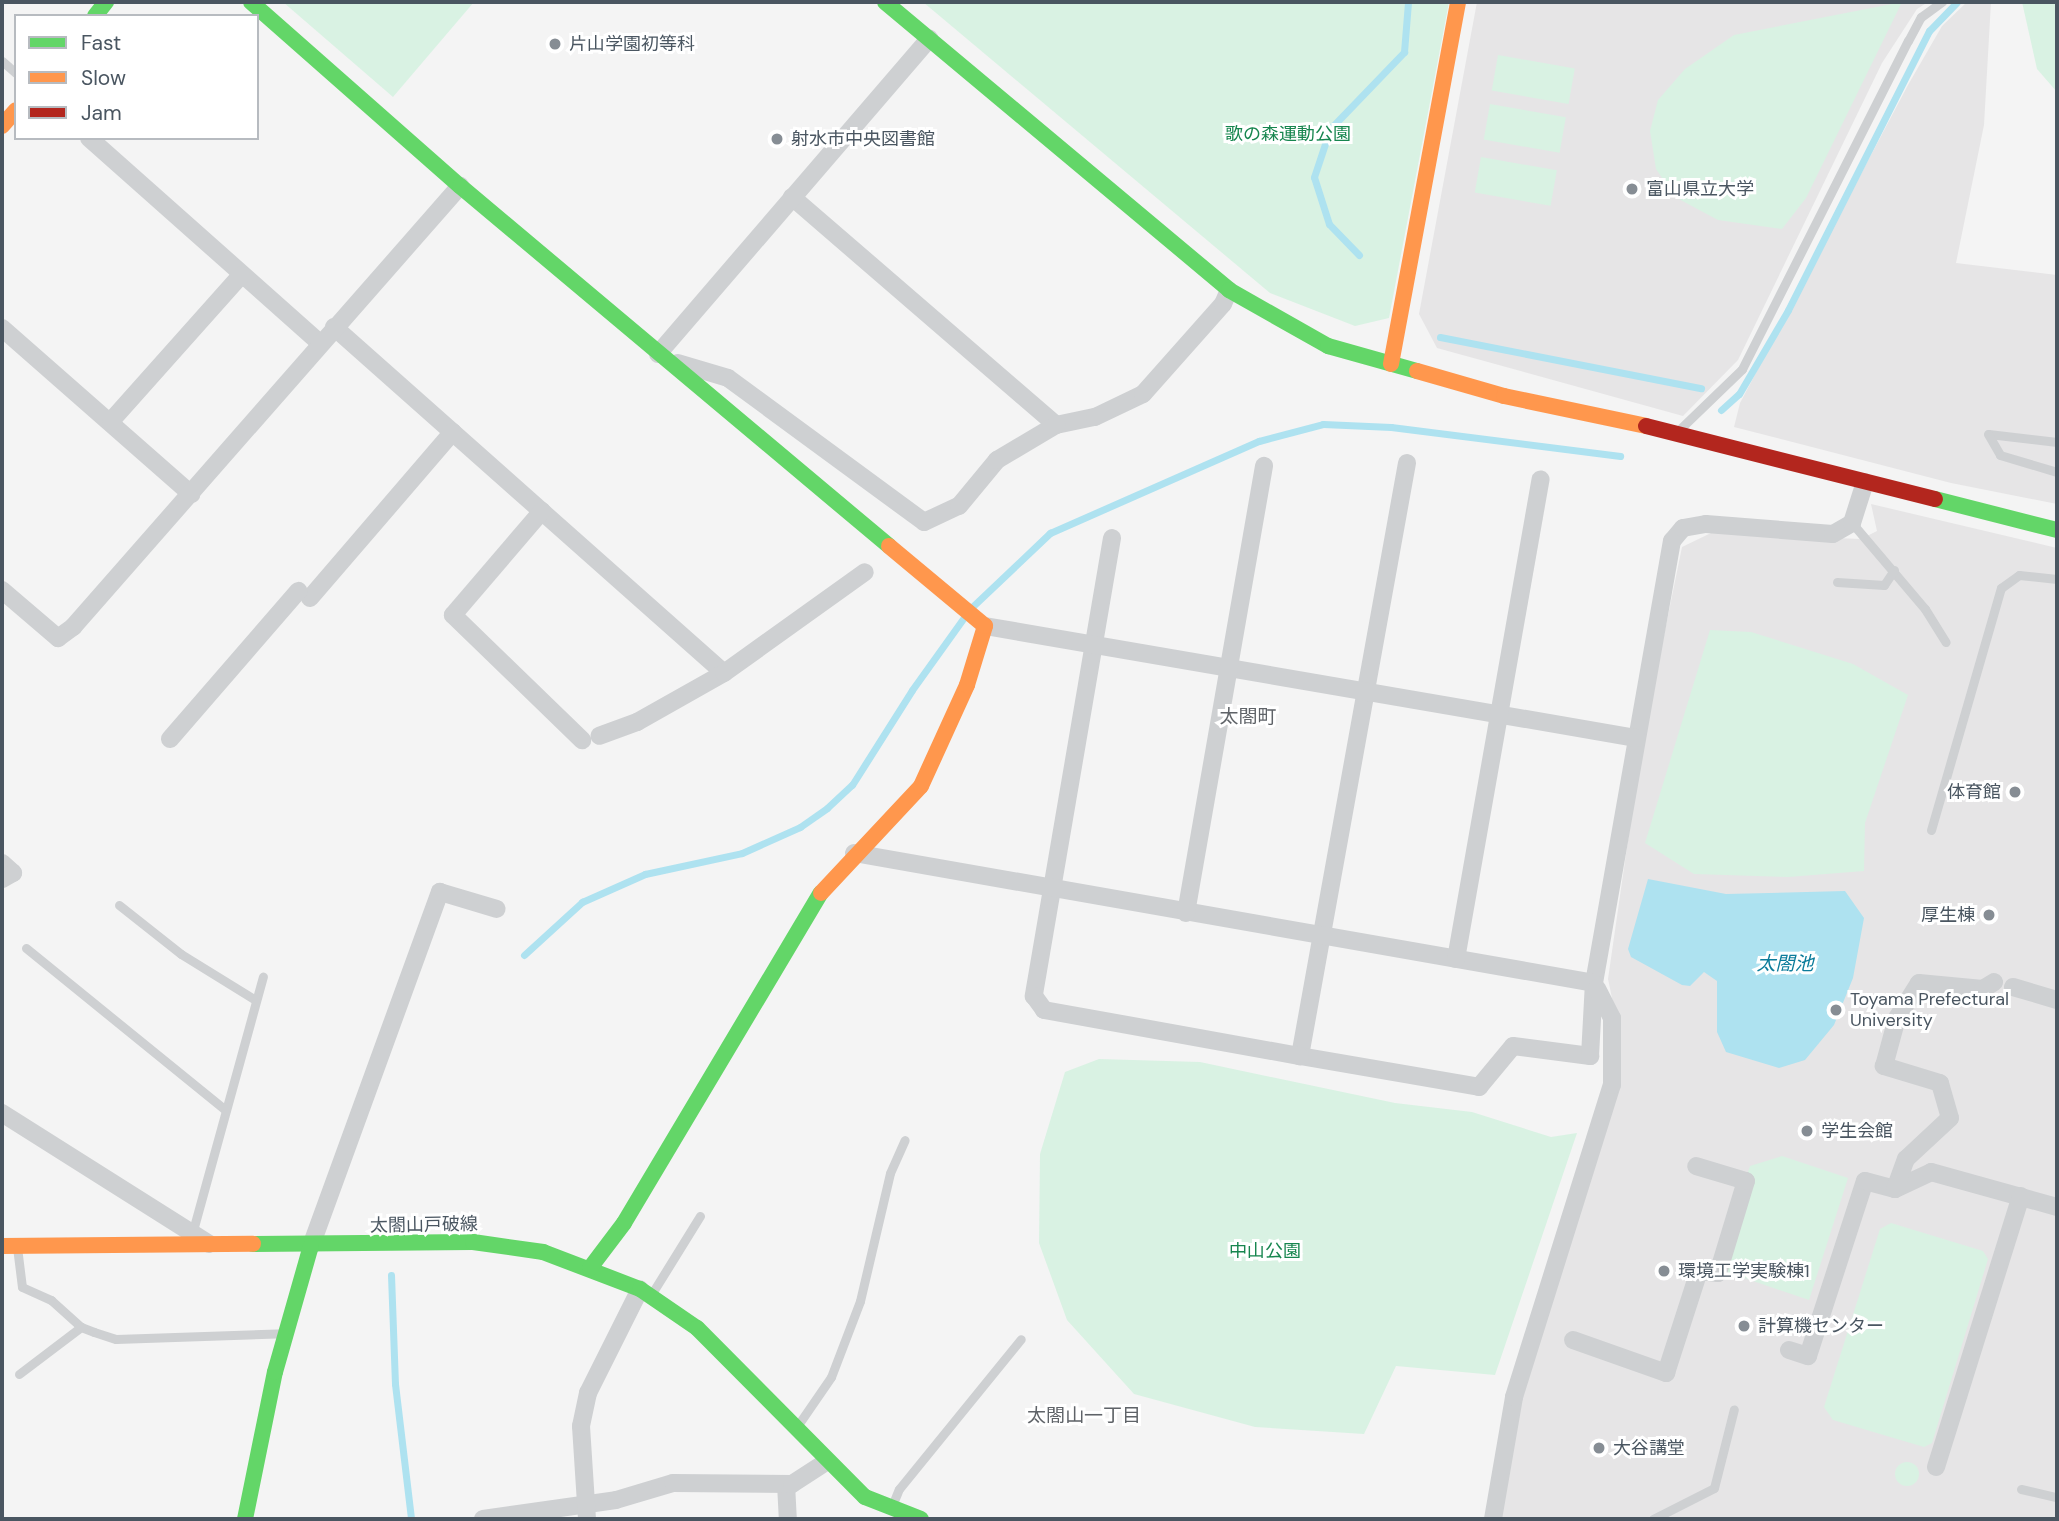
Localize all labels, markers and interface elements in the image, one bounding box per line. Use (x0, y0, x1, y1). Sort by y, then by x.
legend (14, 14, 259, 140)
text: Fast (81, 29, 121, 57)
place label: 片山学園初等科 (569, 33, 695, 55)
marker: 片山学園初等科 (547, 36, 563, 52)
text: Slow (81, 64, 126, 92)
text: Jam (81, 99, 122, 127)
park label: 歌の森運動公園 (1225, 123, 1351, 145)
place label: 射水市中央図書館 (791, 128, 935, 150)
marker: 射水市中央図書館 (769, 131, 785, 147)
place label: 富山県立大学 (1646, 178, 1754, 200)
marker: 富山県立大学 (1624, 181, 1640, 197)
district label: 太閤町 (1220, 706, 1276, 728)
place label: 体育館 (1947, 781, 2001, 803)
marker: 体育館 (2007, 784, 2023, 800)
place label: 厚生棟 (1921, 904, 1975, 926)
marker: 厚生棟 (1981, 907, 1997, 923)
water label: 太閤池 (1757, 953, 1813, 975)
place label: Toyama Prefectural University (1850, 989, 2009, 1032)
marker: Toyama Prefectural University (1828, 1002, 1844, 1018)
place label: 学生会館 (1821, 1120, 1893, 1142)
marker: 学生会館 (1799, 1123, 1815, 1139)
street label: 太閤山戸破線 (370, 1213, 478, 1237)
park label: 中山公園 (1229, 1240, 1301, 1262)
place label: 環境工学実験棟1 (1678, 1260, 1810, 1282)
marker: 環境工学実験棟1 (1656, 1263, 1672, 1279)
place label: 計算機センター (1758, 1315, 1884, 1337)
marker: 計算機センター (1736, 1318, 1752, 1334)
district label: 太閤山一丁目 (1027, 1405, 1141, 1427)
place label: 大谷講堂 (1613, 1437, 1685, 1459)
marker: 大谷講堂 (1591, 1440, 1607, 1456)

